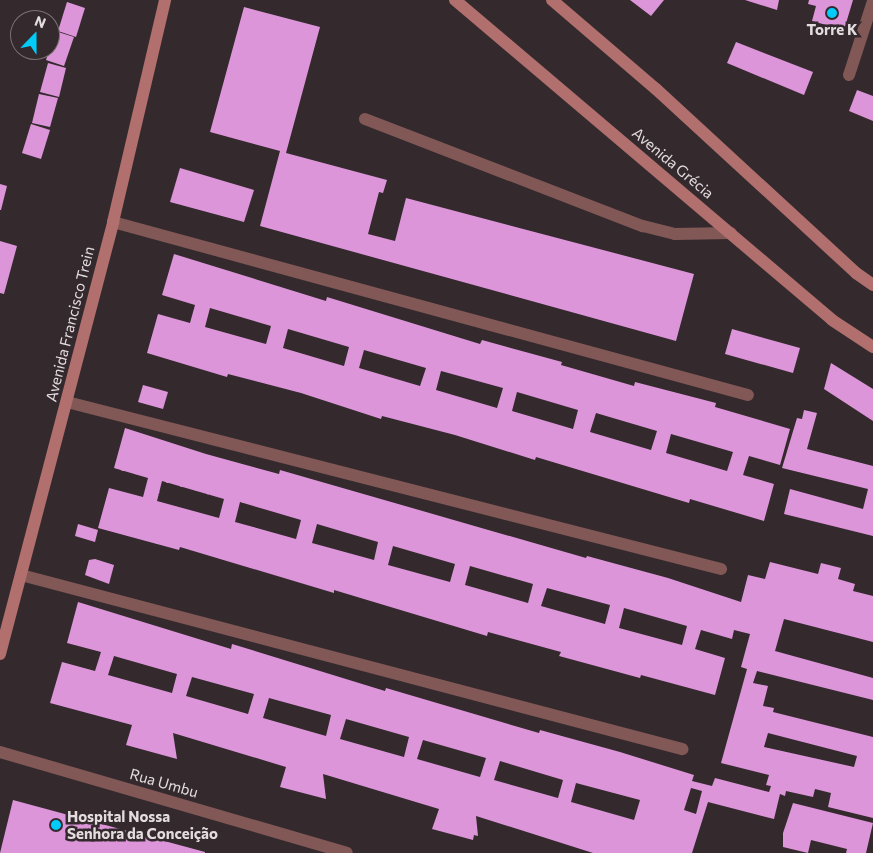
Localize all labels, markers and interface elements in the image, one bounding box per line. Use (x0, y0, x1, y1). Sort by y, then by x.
marker: Torre K (826, 7, 838, 19)
north arrow (10, 10, 60, 60)
text: N (32, 12, 48, 31)
place label: Torre K (807, 21, 857, 39)
street label: Avenida Grécia (629, 124, 717, 202)
street label: Avenida Francisco Trein (42, 244, 98, 404)
street label: Rua Umbu (128, 765, 200, 801)
place label: Hospital Nossa Senhora da Conceição (67, 807, 218, 842)
marker: Hospital Nossa Senhora da Conceição (49, 818, 63, 832)

